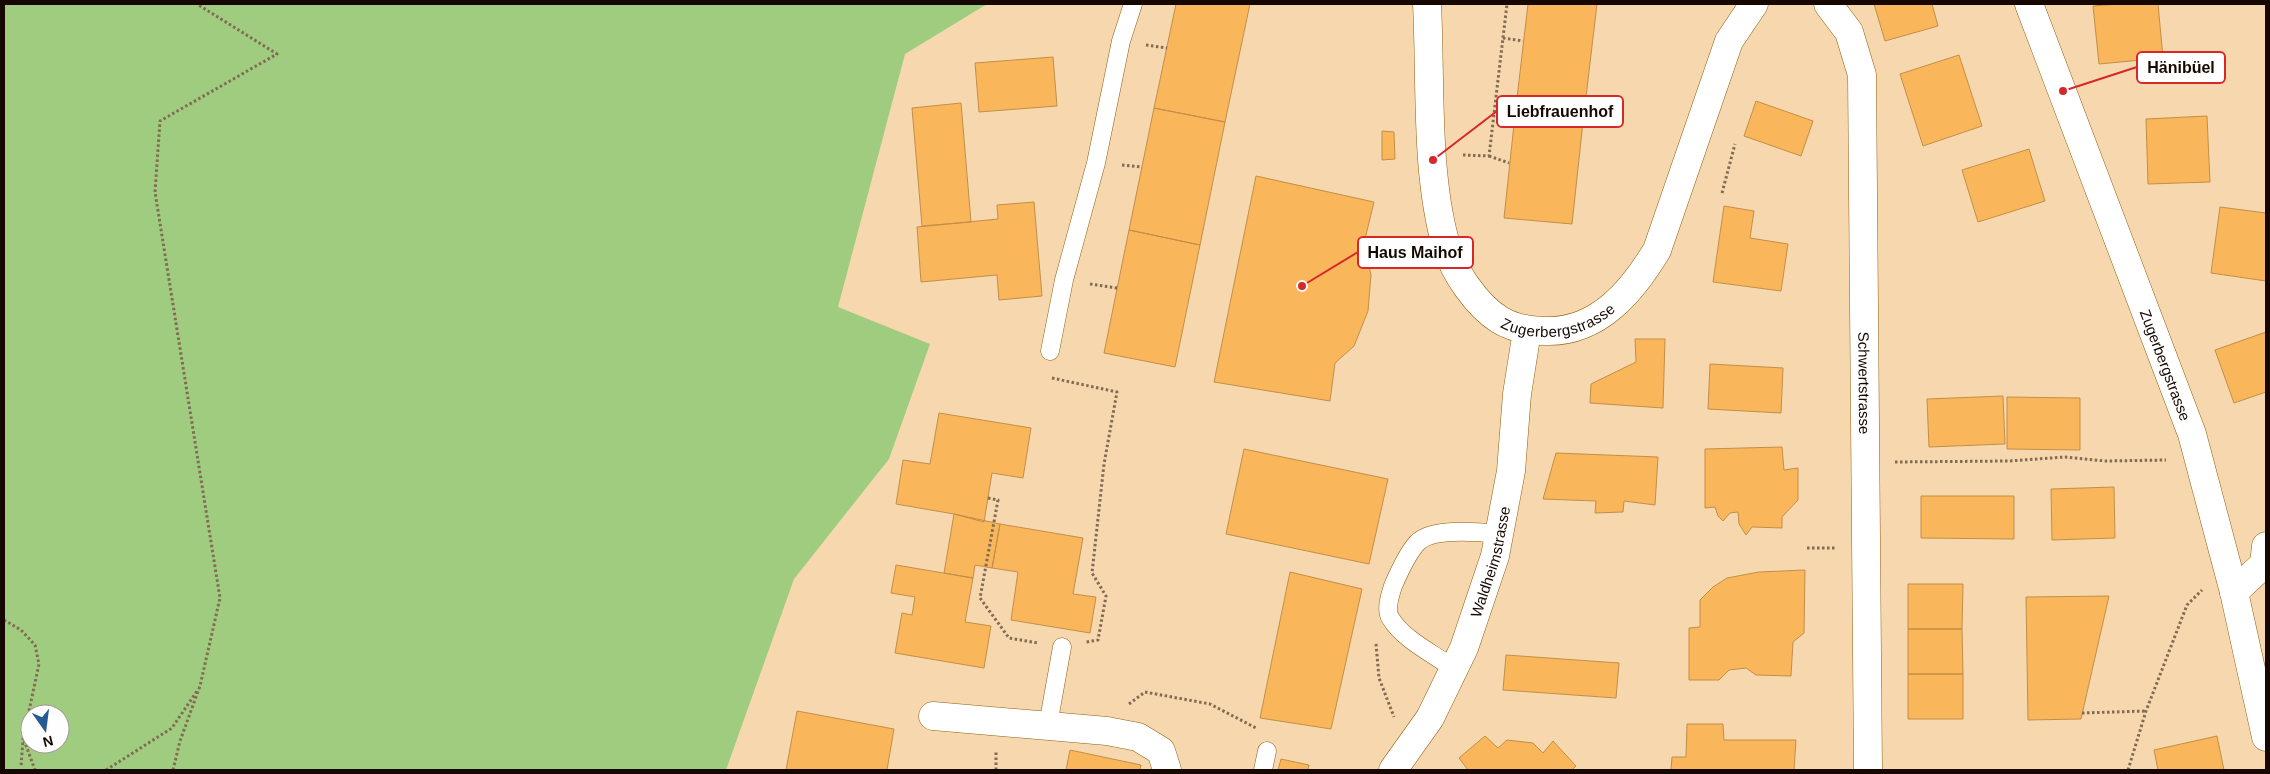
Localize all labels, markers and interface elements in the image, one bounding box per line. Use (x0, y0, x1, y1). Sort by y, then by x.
callout: Hänibüel (2137, 52, 2225, 83)
text: Hänibüel (2147, 59, 2215, 76)
callout: Liebfrauenhof (1497, 96, 1623, 127)
text: Liebfrauenhof (1507, 103, 1614, 120)
callout: Haus Maihof (1358, 237, 1473, 268)
text: Haus Maihof (1367, 244, 1463, 261)
street label: Zugerbergstrasse (1499, 299, 1618, 340)
street label: Zugerbergstrasse (2137, 307, 2195, 423)
street label: Schwertstrasse (1856, 332, 1874, 434)
street label: Waldheimstrasse (1467, 505, 1513, 619)
north arrow (20, 704, 70, 754)
text: N (41, 733, 55, 751)

